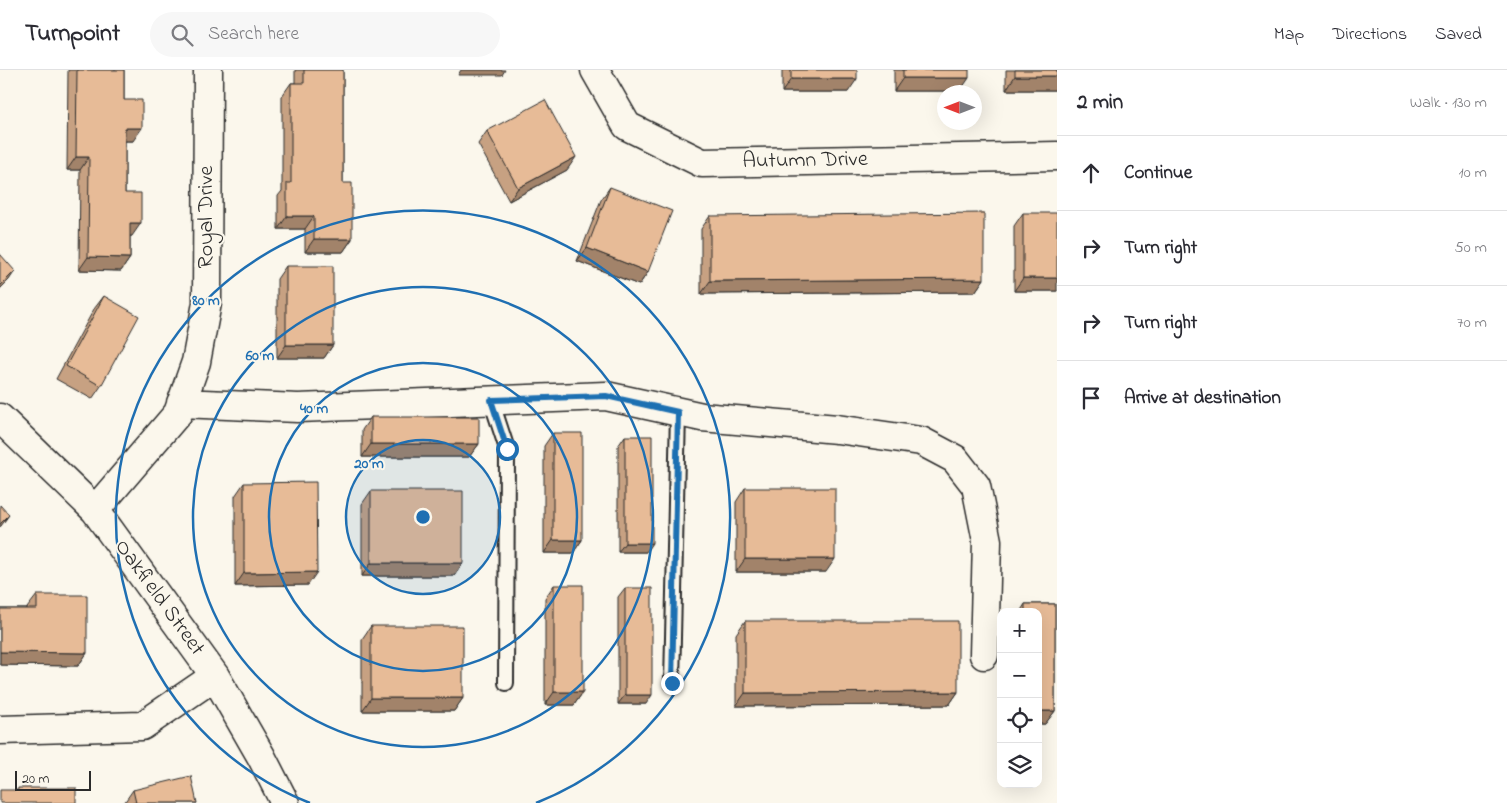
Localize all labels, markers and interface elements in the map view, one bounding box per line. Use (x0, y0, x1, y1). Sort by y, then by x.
search box (150, 12, 500, 57)
text: Turnpoint (25, 17, 120, 52)
icon: search (168, 21, 196, 49)
text: Search here (208, 21, 299, 48)
text: Map (1274, 22, 1304, 48)
text: Directions (1332, 22, 1407, 48)
text: Saved (1435, 22, 1482, 48)
north arrow (937, 85, 982, 130)
text: 2 min (1077, 88, 1123, 118)
text: Walk · 130 m (1410, 91, 1487, 115)
street label: Autumn Drive (742, 144, 868, 178)
icon: ahead (1077, 159, 1105, 187)
text: Continue (1124, 160, 1192, 187)
text: 10 m (1459, 161, 1487, 185)
street label: Royal Drive (191, 165, 224, 268)
icon: right (1077, 234, 1105, 262)
text: Turn right (1124, 235, 1197, 262)
text: 50 m (1455, 236, 1487, 260)
text: 80 m (191, 290, 220, 312)
icon: right (1077, 309, 1105, 337)
text: Turn right (1124, 310, 1197, 337)
text: 70 m (1457, 311, 1487, 335)
text: 60 m (245, 345, 275, 367)
icon: arrive (1077, 384, 1105, 412)
text: Arrive at destination (1124, 385, 1281, 412)
text: 40 m (299, 398, 328, 420)
route start (496, 438, 519, 461)
text: 20 m (353, 453, 384, 475)
centre of rings (414, 508, 432, 526)
street label: Oakfield Street (106, 533, 213, 663)
map controls (997, 608, 1042, 788)
button: + (997, 608, 1042, 653)
button: − (997, 653, 1042, 698)
route end (661, 672, 684, 695)
button: locate (997, 698, 1042, 743)
button: layers (997, 743, 1042, 788)
scale bar (15, 768, 91, 791)
text: 20 m (22, 769, 49, 790)

